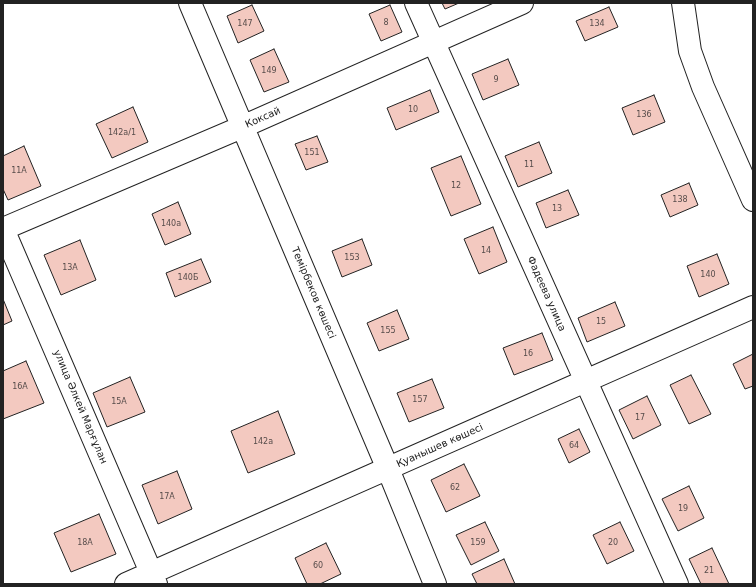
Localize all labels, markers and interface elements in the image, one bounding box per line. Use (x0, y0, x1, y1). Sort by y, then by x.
house number: 8 (383, 18, 389, 28)
house number: 147 (237, 19, 253, 29)
house number: 134 (589, 19, 605, 29)
house number: 149 (261, 66, 277, 76)
house number: 9 (493, 75, 499, 85)
street label: Коксай (243, 105, 283, 131)
house number: 10 (408, 105, 418, 115)
house number: 136 (636, 110, 652, 120)
house number: 142а/1 (108, 128, 136, 138)
house number: 151 (304, 148, 320, 158)
house number: 11 (524, 160, 534, 170)
house number: 11А (11, 166, 27, 176)
house number: 12 (451, 181, 461, 191)
house number: 138 (672, 195, 688, 205)
house number: 13 (552, 204, 562, 214)
house number: 140а (161, 219, 181, 229)
street label: Темірбеков көшесі (288, 245, 338, 341)
house number: 14 (481, 246, 491, 256)
house number: 153 (344, 253, 360, 263)
street label: Фадеева улица (524, 255, 568, 333)
house number: 13А (62, 263, 78, 273)
house number: 140 (700, 270, 716, 280)
house number: 140Б (178, 273, 198, 283)
house number: 15 (596, 317, 606, 327)
house number: 155 (380, 326, 396, 336)
street label: улица Әлкей Марғұлан (50, 348, 110, 466)
house number: 16 (523, 349, 533, 359)
house number: 16А (12, 382, 28, 392)
house number: 157 (412, 395, 428, 405)
house number: 15А (111, 397, 127, 407)
house number: 17 (635, 413, 645, 423)
street label: Қуанышев көшесі (395, 421, 485, 471)
house number: 142а (253, 437, 273, 447)
house number: 64 (569, 441, 579, 451)
house number: 62 (450, 483, 460, 493)
house number: 17А (159, 492, 175, 502)
house number: 19 (678, 504, 688, 514)
house number: 18А (77, 538, 93, 548)
house number: 159 (470, 538, 486, 548)
house number: 20 (608, 538, 618, 548)
house number: 60 (313, 561, 323, 571)
house number: 21 (704, 566, 714, 576)

